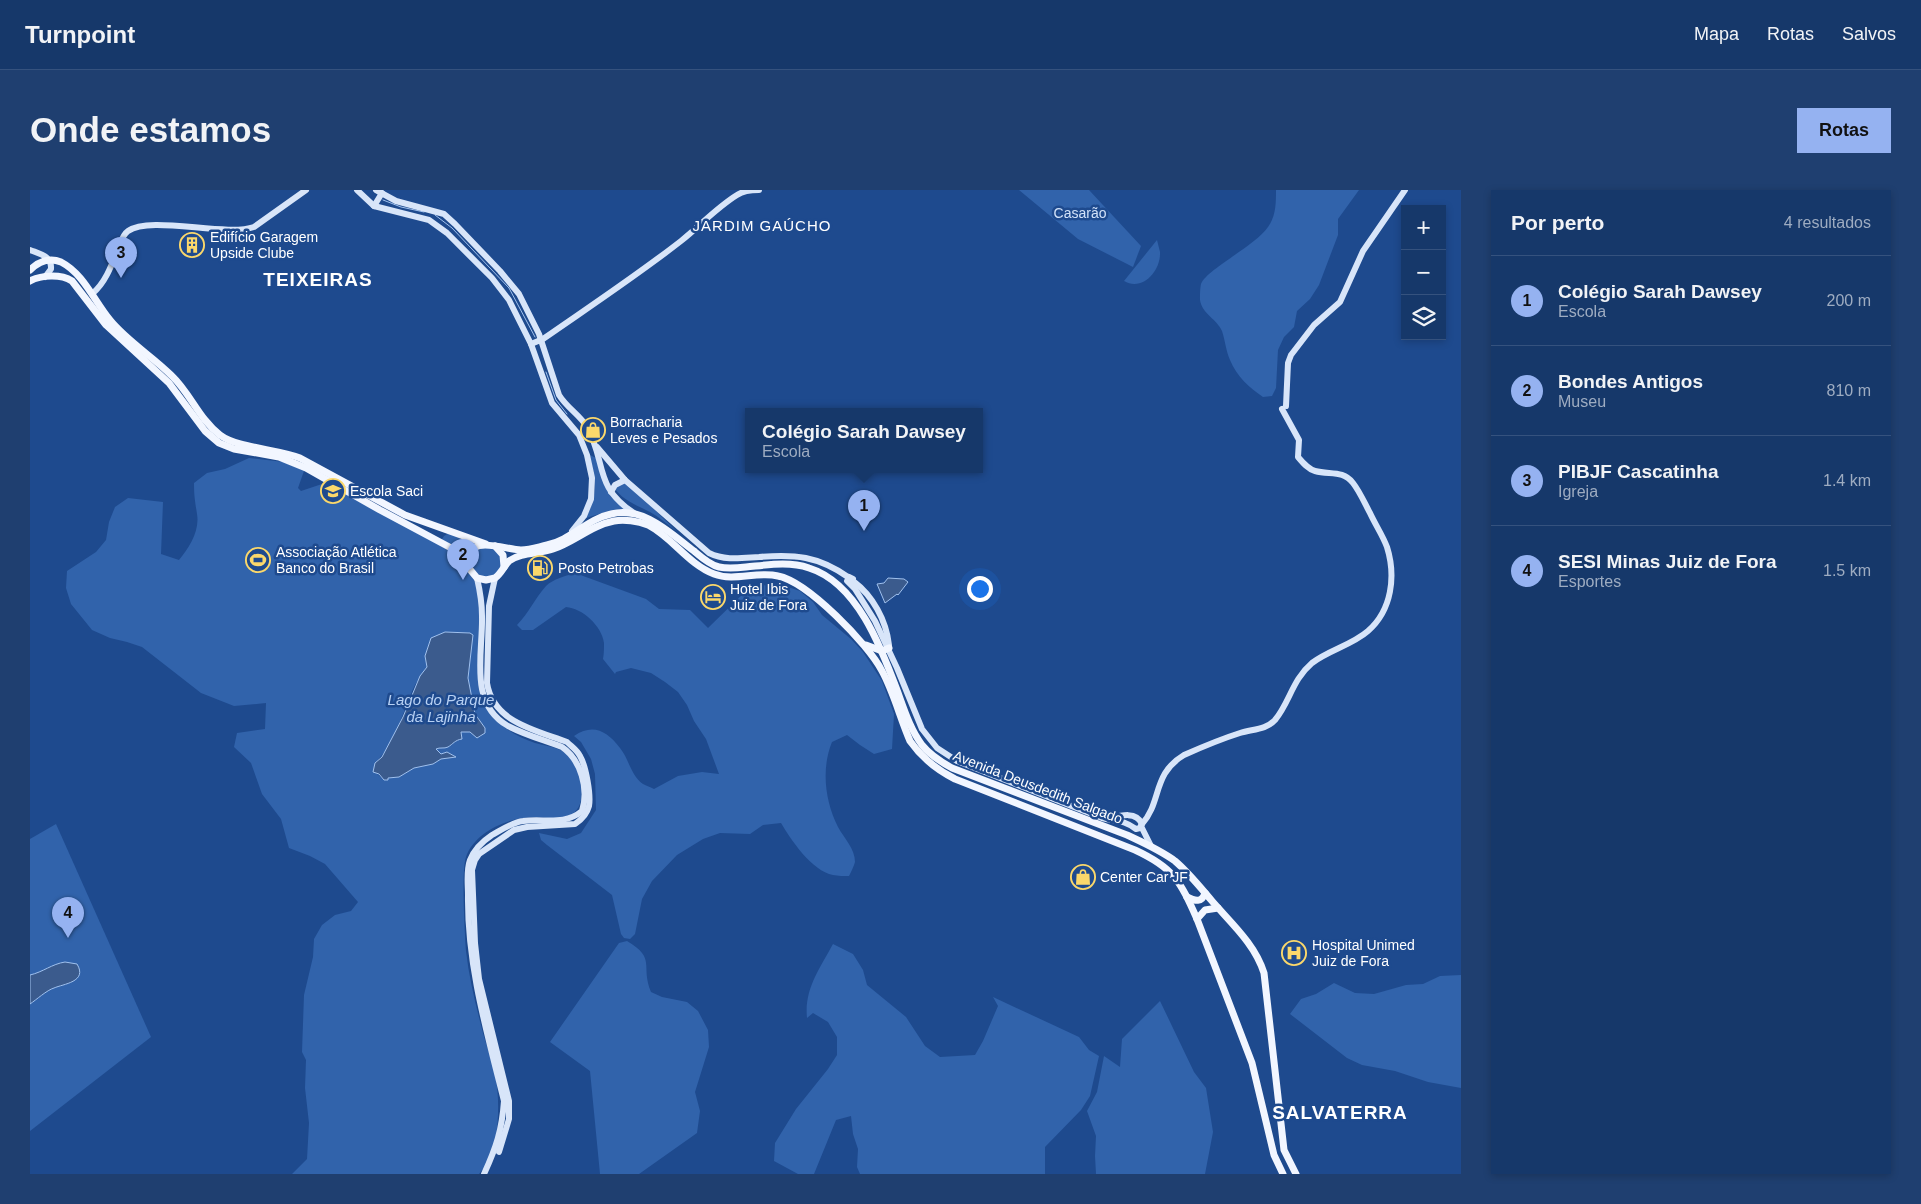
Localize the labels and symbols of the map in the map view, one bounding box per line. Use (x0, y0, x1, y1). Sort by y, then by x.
park label: Casarão (1054, 205, 1107, 221)
district label: JARDIM GAÚCHO (693, 217, 831, 234)
place label: Edifício Garagem Upside Clube (210, 229, 318, 261)
building icon: Edifício Garagem Upside Clube (179, 232, 205, 258)
pin: 3 (105, 237, 137, 278)
district label: TEIXEIRAS (263, 269, 373, 290)
place label: Borracharia Leves e Pesados (610, 414, 717, 446)
shop icon: Borracharia Leves e Pesados (580, 417, 606, 443)
school or university icon: Escola Saci (320, 478, 346, 504)
place label: Escola Saci (350, 483, 423, 499)
pin: 1 (848, 490, 880, 531)
pin: 2 (447, 539, 479, 580)
place label: Associação Atlética Banco do Brasil (276, 544, 397, 576)
sports icon: Associação Atlética Banco do Brasil (245, 547, 271, 573)
fuel station icon: Posto Petrobas (527, 555, 553, 581)
place label: Posto Petrobas (558, 560, 654, 576)
your location (967, 576, 993, 602)
place label: Hotel Ibis Juiz de Fora (730, 581, 807, 613)
hotel icon: Hotel Ibis Juiz de Fora (700, 584, 726, 610)
water label: Lago do Parque da Lajinha (388, 691, 494, 725)
street label: Avenida Deusdedith Salgado (951, 747, 1125, 827)
shop icon: Center Car JF (1070, 864, 1096, 890)
place label: Center Car JF (1100, 869, 1188, 885)
pin: 4 (52, 897, 84, 938)
place label: Hospital Unimed Juiz de Fora (1312, 937, 1415, 969)
hospital icon: Hospital Unimed Juiz de Fora (1281, 940, 1307, 966)
district label: SALVATERRA (1272, 1102, 1408, 1123)

